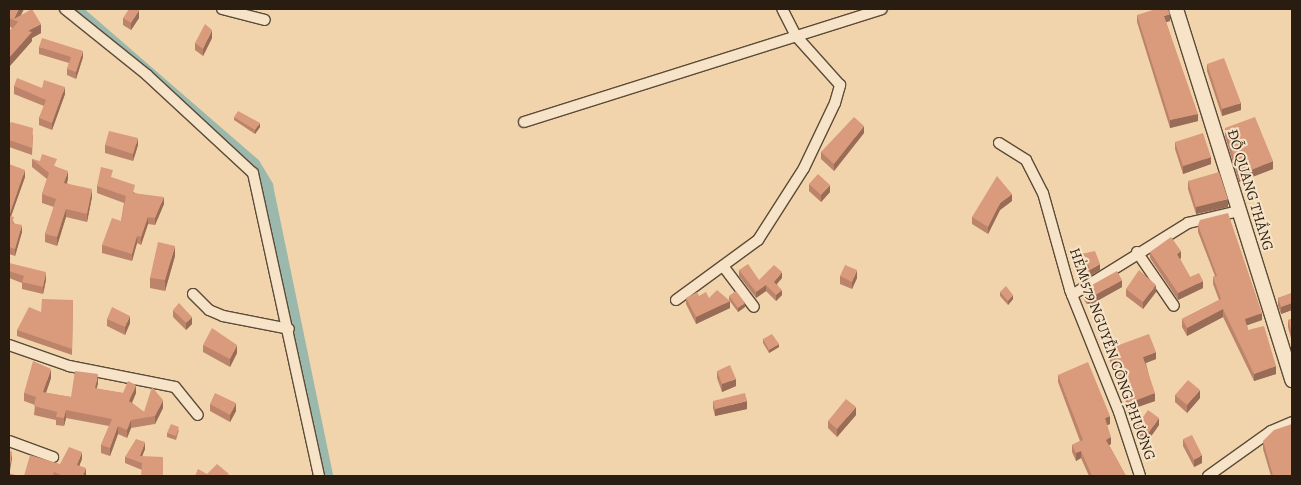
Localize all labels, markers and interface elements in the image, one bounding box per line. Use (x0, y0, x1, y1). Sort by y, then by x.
street label: ĐỖ QUANG THẮNG (1223, 127, 1277, 253)
street label: HẺM 579 NGUYỄN CÔNG PHƯƠNG (1065, 245, 1159, 463)

